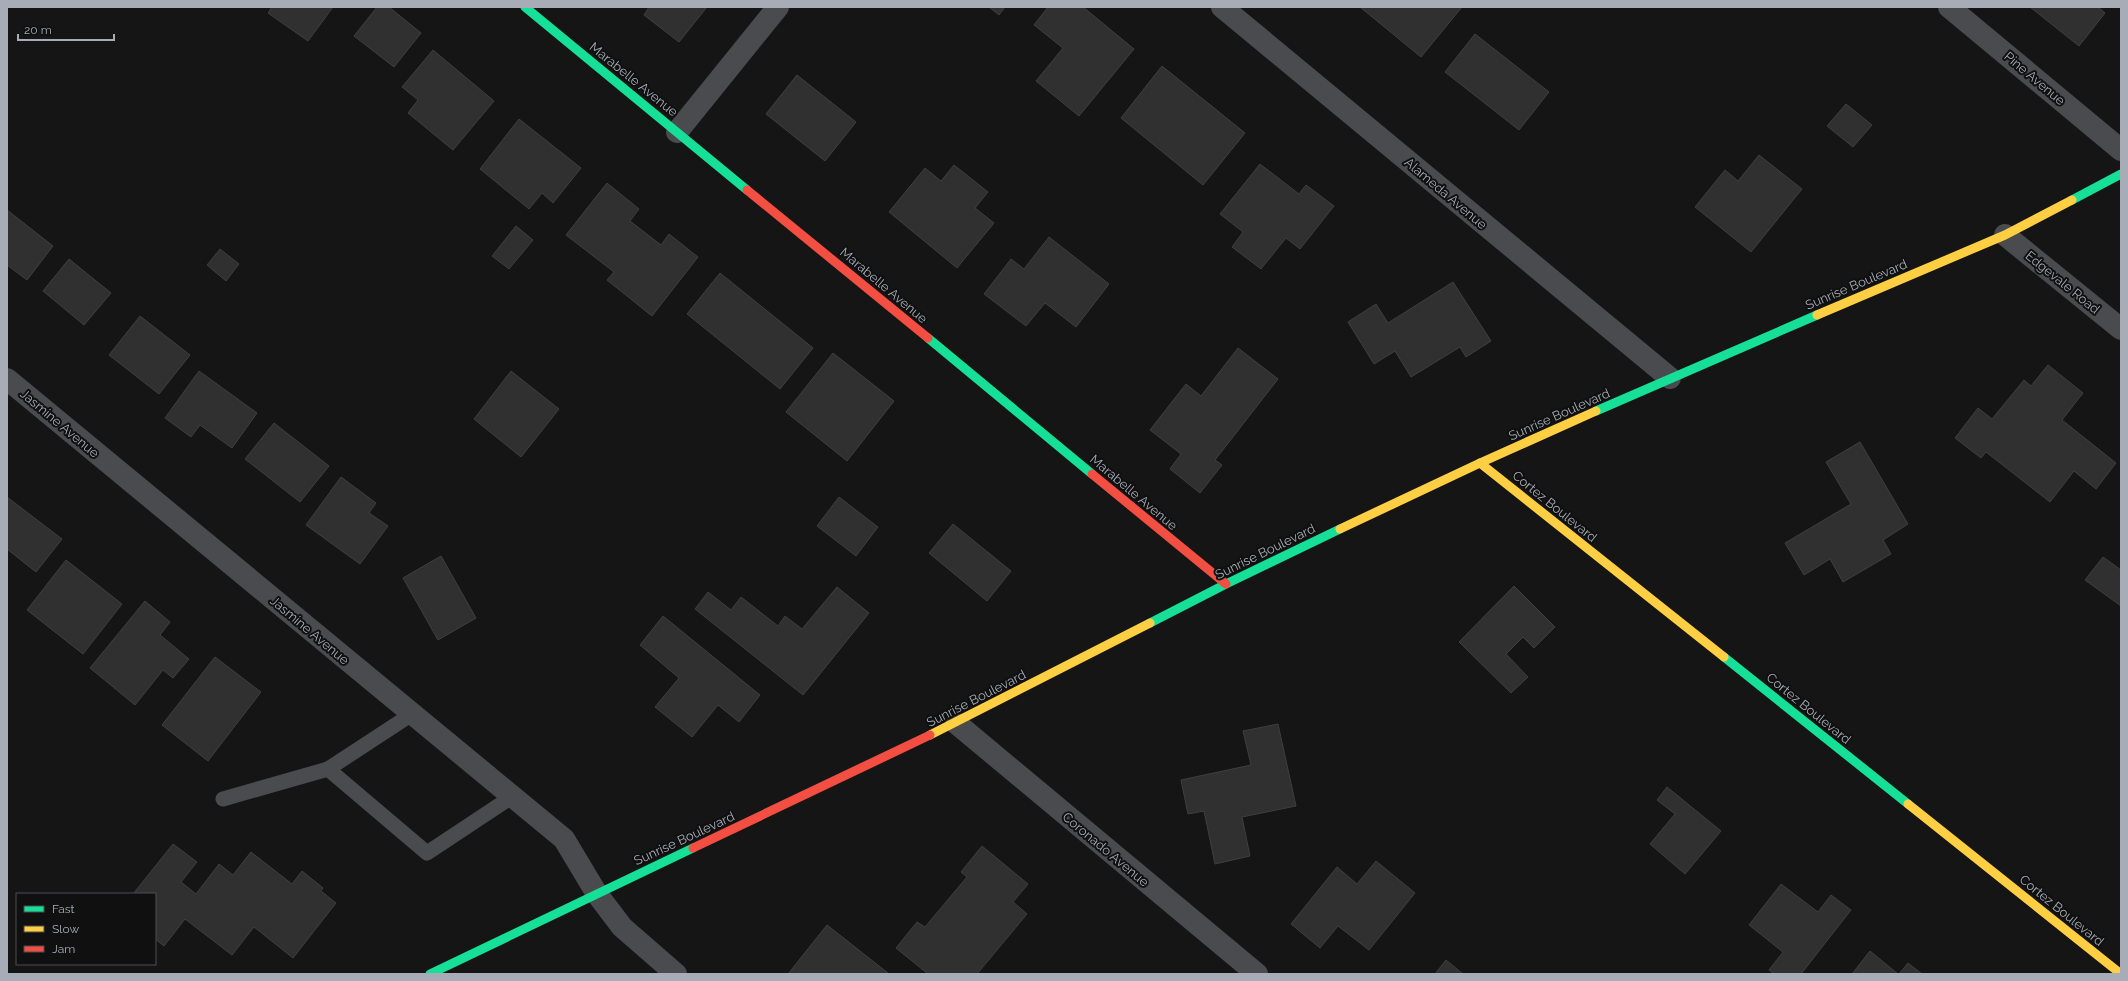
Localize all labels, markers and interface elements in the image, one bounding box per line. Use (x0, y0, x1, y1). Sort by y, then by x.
scale bar (18, 16, 114, 42)
text: 20 m (24, 23, 52, 37)
street label: Marabelle Avenue (587, 39, 681, 120)
street label: Pine Avenue (2001, 49, 2068, 108)
street label: Alameda Avenue (1402, 155, 1490, 232)
street label: Marabelle Avenue (837, 245, 930, 326)
street label: Edgevale Road (2023, 248, 2103, 317)
street label: Sunrise Boulevard (1803, 256, 1909, 313)
street label: Sunrise Boulevard (1506, 385, 1612, 444)
street label: Jasmine Avenue (17, 386, 102, 461)
street label: Marabelle Avenue (1087, 452, 1180, 533)
street label: Cortez Boulevard (1510, 468, 1600, 545)
street label: Sunrise Boulevard (1213, 521, 1318, 582)
street label: Jasmine Avenue (267, 593, 352, 668)
street label: Sunrise Boulevard (924, 667, 1028, 730)
street label: Cortez Boulevard (1764, 670, 1854, 747)
street label: Sunrise Boulevard (632, 809, 737, 868)
street label: Coronado Avenue (1060, 809, 1152, 890)
street label: Cortez Boulevard (2017, 872, 2107, 949)
legend (16, 893, 156, 965)
text: Fast (52, 902, 75, 916)
text: Slow (52, 922, 79, 936)
text: Jam (52, 942, 75, 956)

